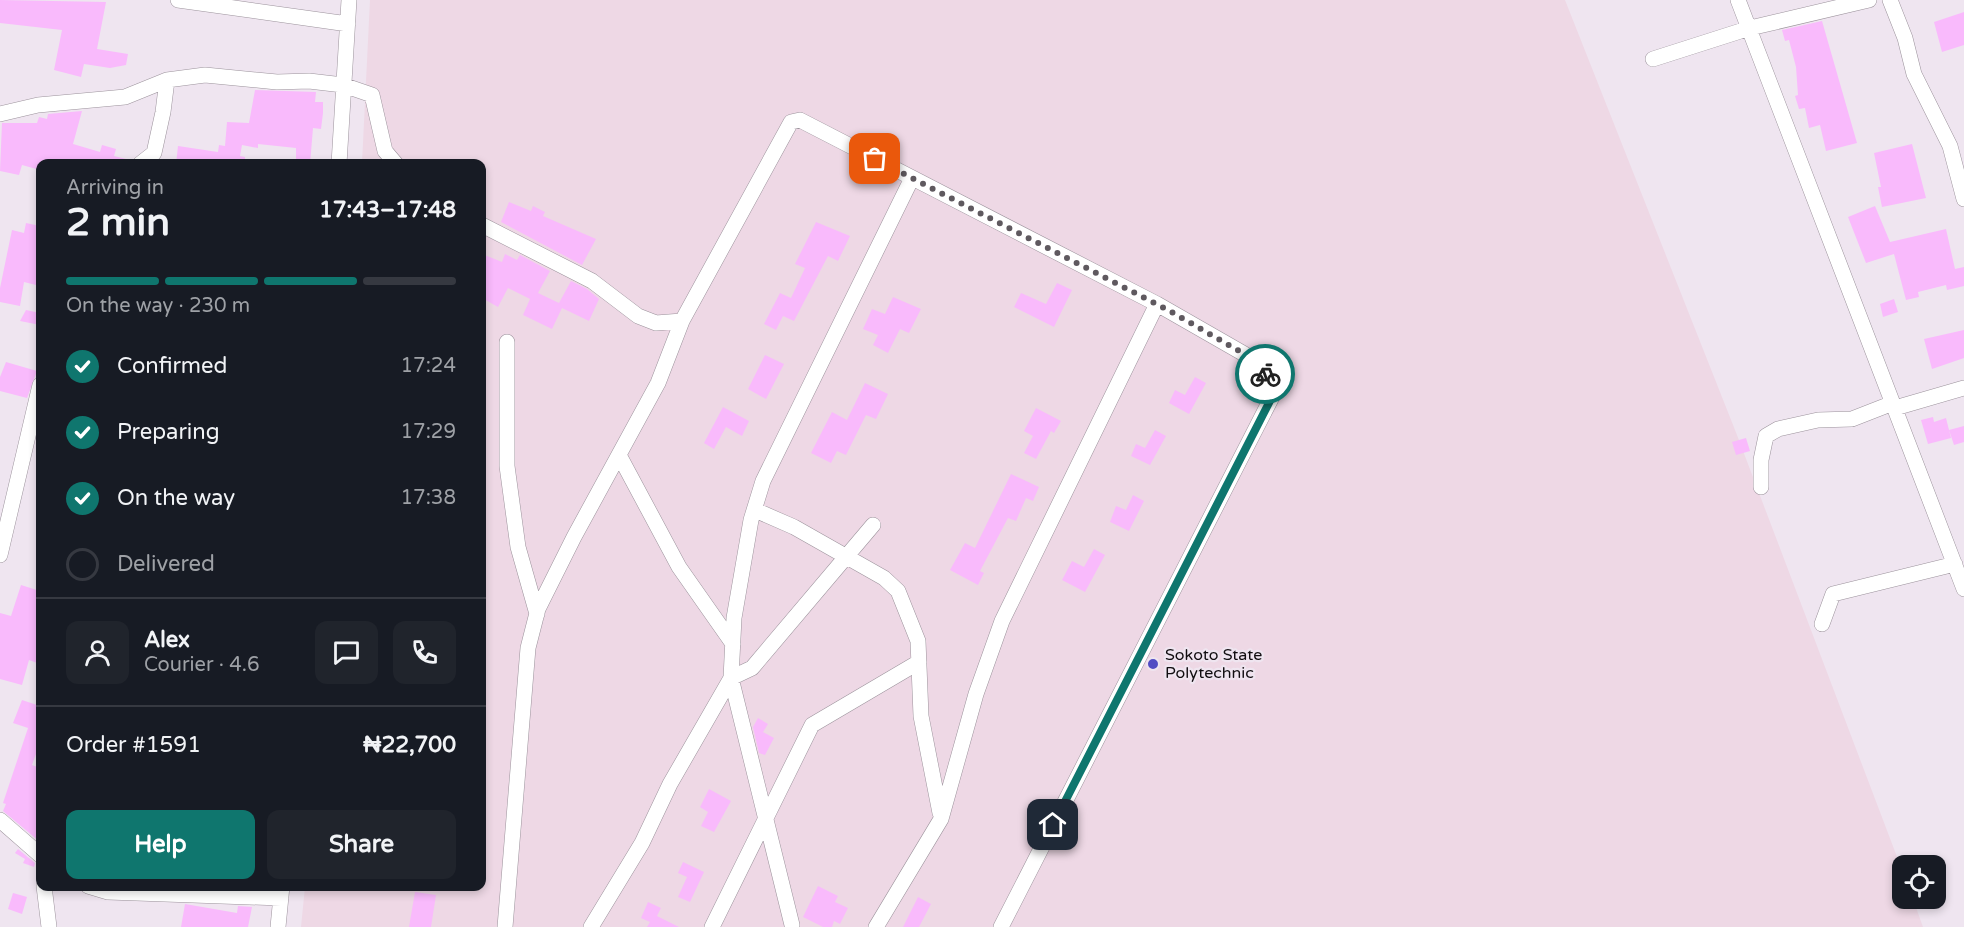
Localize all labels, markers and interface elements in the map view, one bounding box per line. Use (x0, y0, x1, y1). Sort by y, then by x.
pin (849, 133, 900, 184)
icon: bag (858, 142, 891, 175)
text: Arriving in (66, 176, 164, 200)
text: 17:43–17:48 (319, 197, 456, 223)
text: 2 min (66, 199, 170, 246)
text: On the way · 230 m (66, 294, 250, 318)
courier (1235, 344, 1295, 404)
icon: check (66, 350, 99, 383)
text: Confirmed (117, 353, 227, 379)
text: 17:24 (401, 354, 456, 378)
icon: bike (1249, 358, 1282, 391)
icon: check (66, 416, 99, 449)
text: Preparing (117, 419, 220, 445)
text: 17:29 (401, 420, 456, 444)
icon: check (66, 482, 99, 515)
text: On the way (117, 485, 235, 511)
text: 17:38 (401, 486, 456, 510)
text: Delivered (117, 551, 215, 577)
button: person (66, 621, 129, 684)
button: chat (315, 621, 378, 684)
button: phone (393, 621, 456, 684)
text: Alex (144, 627, 190, 653)
place label: Sokoto State Polytechnic (1165, 645, 1262, 683)
text: Courier · 4.6 (144, 653, 259, 677)
marker: Sokoto State Polytechnic (1146, 657, 1160, 671)
text: Order #1591 (66, 732, 201, 758)
text: ₦22,700 (363, 732, 456, 758)
pin (1027, 799, 1078, 850)
icon: home (1036, 808, 1069, 841)
button: Help (66, 810, 255, 879)
button: Share (267, 810, 456, 879)
map controls (1892, 855, 1946, 909)
button: locate (1892, 855, 1946, 909)

